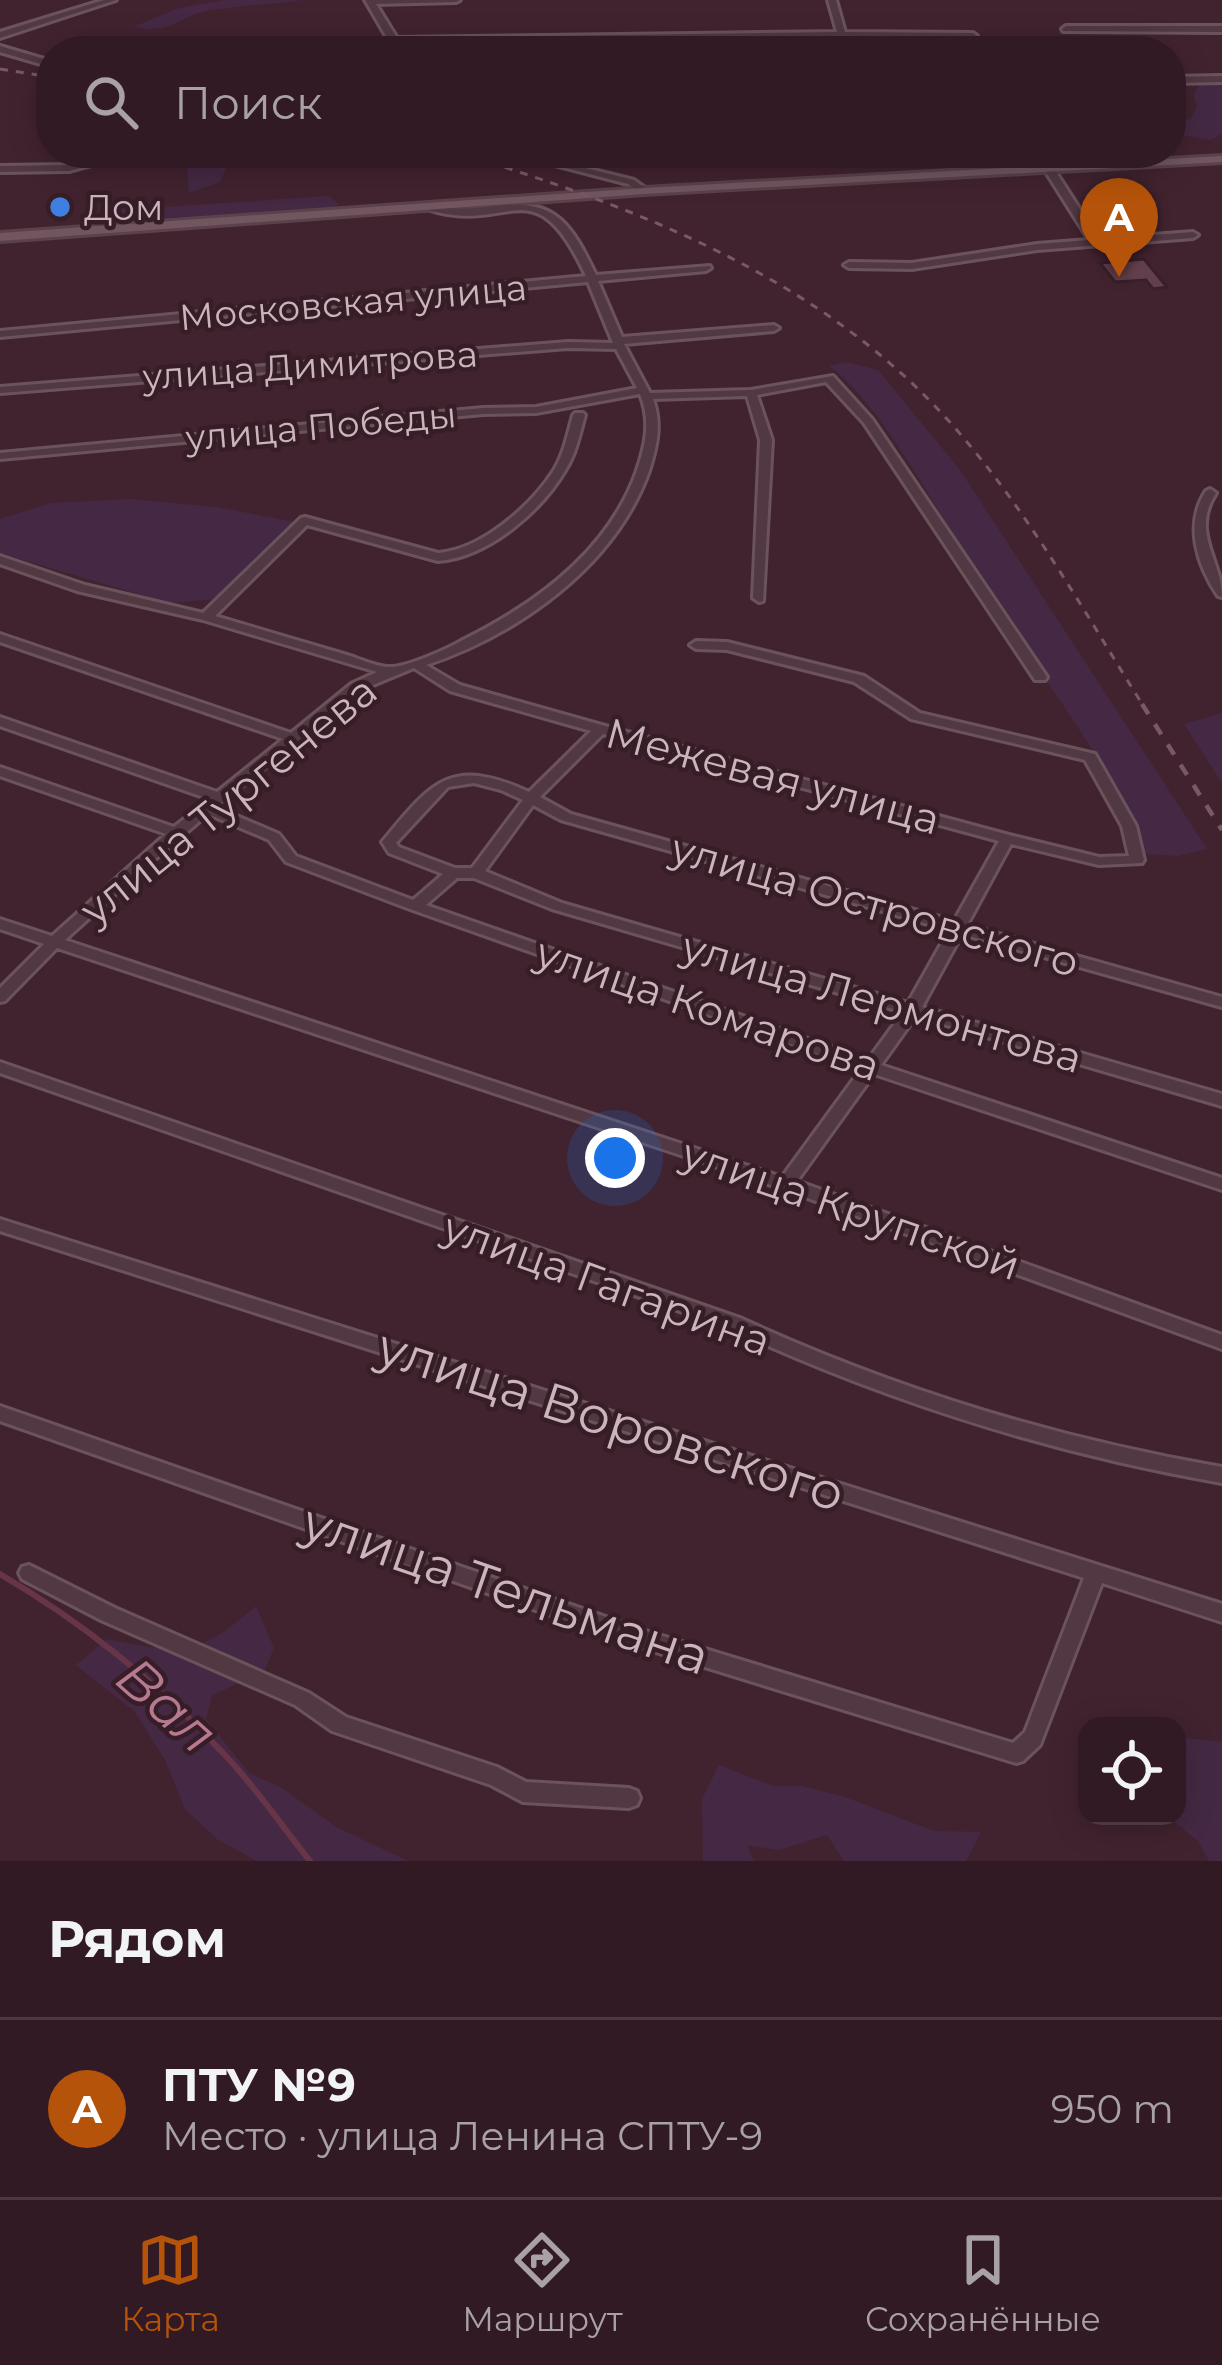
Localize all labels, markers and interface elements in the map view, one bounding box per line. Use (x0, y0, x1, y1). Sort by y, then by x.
search box (36, 36, 1186, 168)
icon: search (78, 69, 144, 135)
text: Поиск (174, 75, 322, 130)
pin: A (1080, 178, 1158, 277)
place label: Дом (84, 185, 163, 229)
marker: Дом (47, 194, 73, 220)
street label: Московская улица (178, 265, 528, 339)
street label: улица Димитрова (140, 331, 479, 399)
street label: улица Победы (183, 392, 458, 460)
street label: улица Тургенева (68, 664, 387, 936)
street label: Межевая улица (600, 706, 946, 846)
street label: улица Островского (664, 822, 1085, 988)
street label: улица Лермонтова (675, 920, 1088, 1084)
street label: улица Комарова (528, 925, 887, 1092)
street label: улица Крупской (674, 1126, 1027, 1291)
your location (585, 1128, 645, 1188)
street label: улица Гагарина (435, 1200, 778, 1367)
street label: улица Воровского (369, 1315, 852, 1525)
street label: улица Тельмана (294, 1490, 717, 1688)
water label: Вал (103, 1643, 231, 1767)
map controls (1078, 1717, 1186, 1825)
button: locate (1078, 1717, 1186, 1825)
text: Рядом (48, 1908, 226, 1970)
text: ПТУ №9 (162, 2057, 356, 2112)
text: A (72, 2085, 102, 2133)
text: 950 m (1051, 2085, 1174, 2133)
text: Место · улица Ленина СПТУ-9 (162, 2112, 763, 2160)
tab: Карта (121, 2227, 220, 2339)
tab: Маршрут (462, 2227, 623, 2339)
tab: Сохранённые (865, 2227, 1101, 2339)

